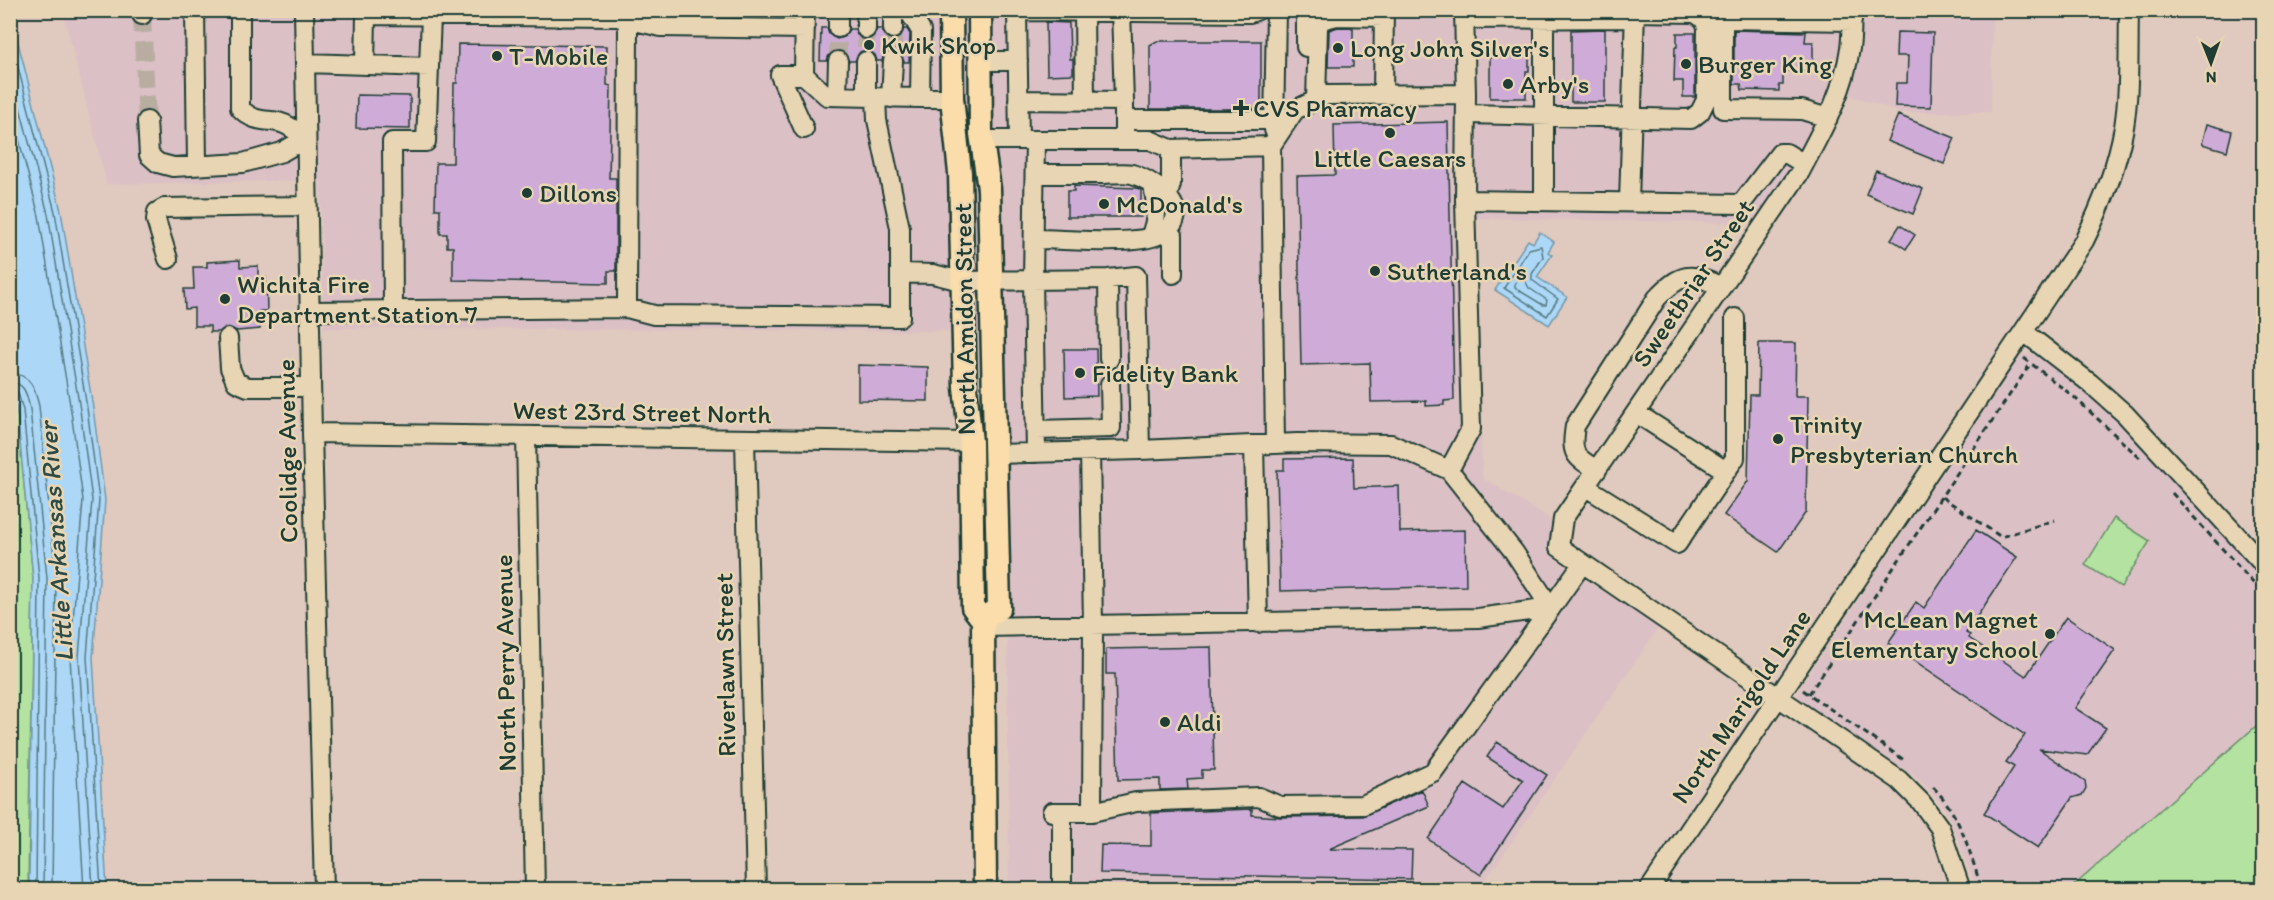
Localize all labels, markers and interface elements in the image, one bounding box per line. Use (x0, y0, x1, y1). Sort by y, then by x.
place label: Kwik Shop (881, 29, 996, 61)
place label: Long John Silver's (1350, 32, 1550, 64)
north arrow (2181, 33, 2241, 93)
marker: Kwik Shop (862, 38, 876, 52)
place label: T-Mobile (509, 40, 608, 72)
marker: Long John Silver's (1331, 41, 1345, 55)
place label: Burger King (1698, 48, 1833, 80)
marker: T-Mobile (490, 49, 504, 63)
marker: Burger King (1679, 57, 1693, 71)
place label: Arby's (1520, 68, 1589, 100)
text: N (2206, 68, 2217, 87)
marker: Arby's (1501, 77, 1515, 91)
place label: CVS Pharmacy (1253, 92, 1417, 124)
marker: CVS Pharmacy (1234, 101, 1248, 115)
marker: Little Caesars (1383, 126, 1397, 140)
place label: Little Caesars (1314, 142, 1466, 174)
place label: Dillons (539, 177, 617, 209)
marker: Dillons (520, 186, 534, 200)
place label: McDonald's (1116, 188, 1243, 220)
street label: Sweetbriar Street (1625, 193, 1761, 373)
marker: McDonald's (1097, 197, 1111, 211)
street label: North Amidon Street (946, 202, 982, 435)
place label: Sutherland's (1387, 255, 1527, 287)
marker: Sutherland's (1368, 264, 1382, 278)
place label: Wichita Fire Department Station 7 (237, 268, 478, 330)
marker: Wichita Fire Department Station 7 (218, 292, 232, 306)
place label: Fidelity Bank (1092, 357, 1239, 389)
street label: Coolidge Avenue (269, 359, 305, 543)
marker: Fidelity Bank (1073, 366, 1087, 380)
street label: West 23rd Street North (512, 394, 772, 430)
place label: Trinity Presbyterian Church (1790, 408, 2018, 470)
water label: Little Arkansas River (30, 418, 80, 663)
marker: Trinity Presbyterian Church (1771, 432, 1785, 446)
street label: North Perry Avenue (487, 554, 523, 772)
street label: Riverlawn Street (707, 572, 743, 757)
street label: North Marigold Lane (1664, 603, 1818, 809)
place label: McLean Magnet Elementary School (1831, 603, 2038, 665)
marker: McLean Magnet Elementary School (2043, 627, 2057, 641)
place label: Aldi (1177, 706, 1222, 738)
marker: Aldi (1158, 715, 1172, 729)

